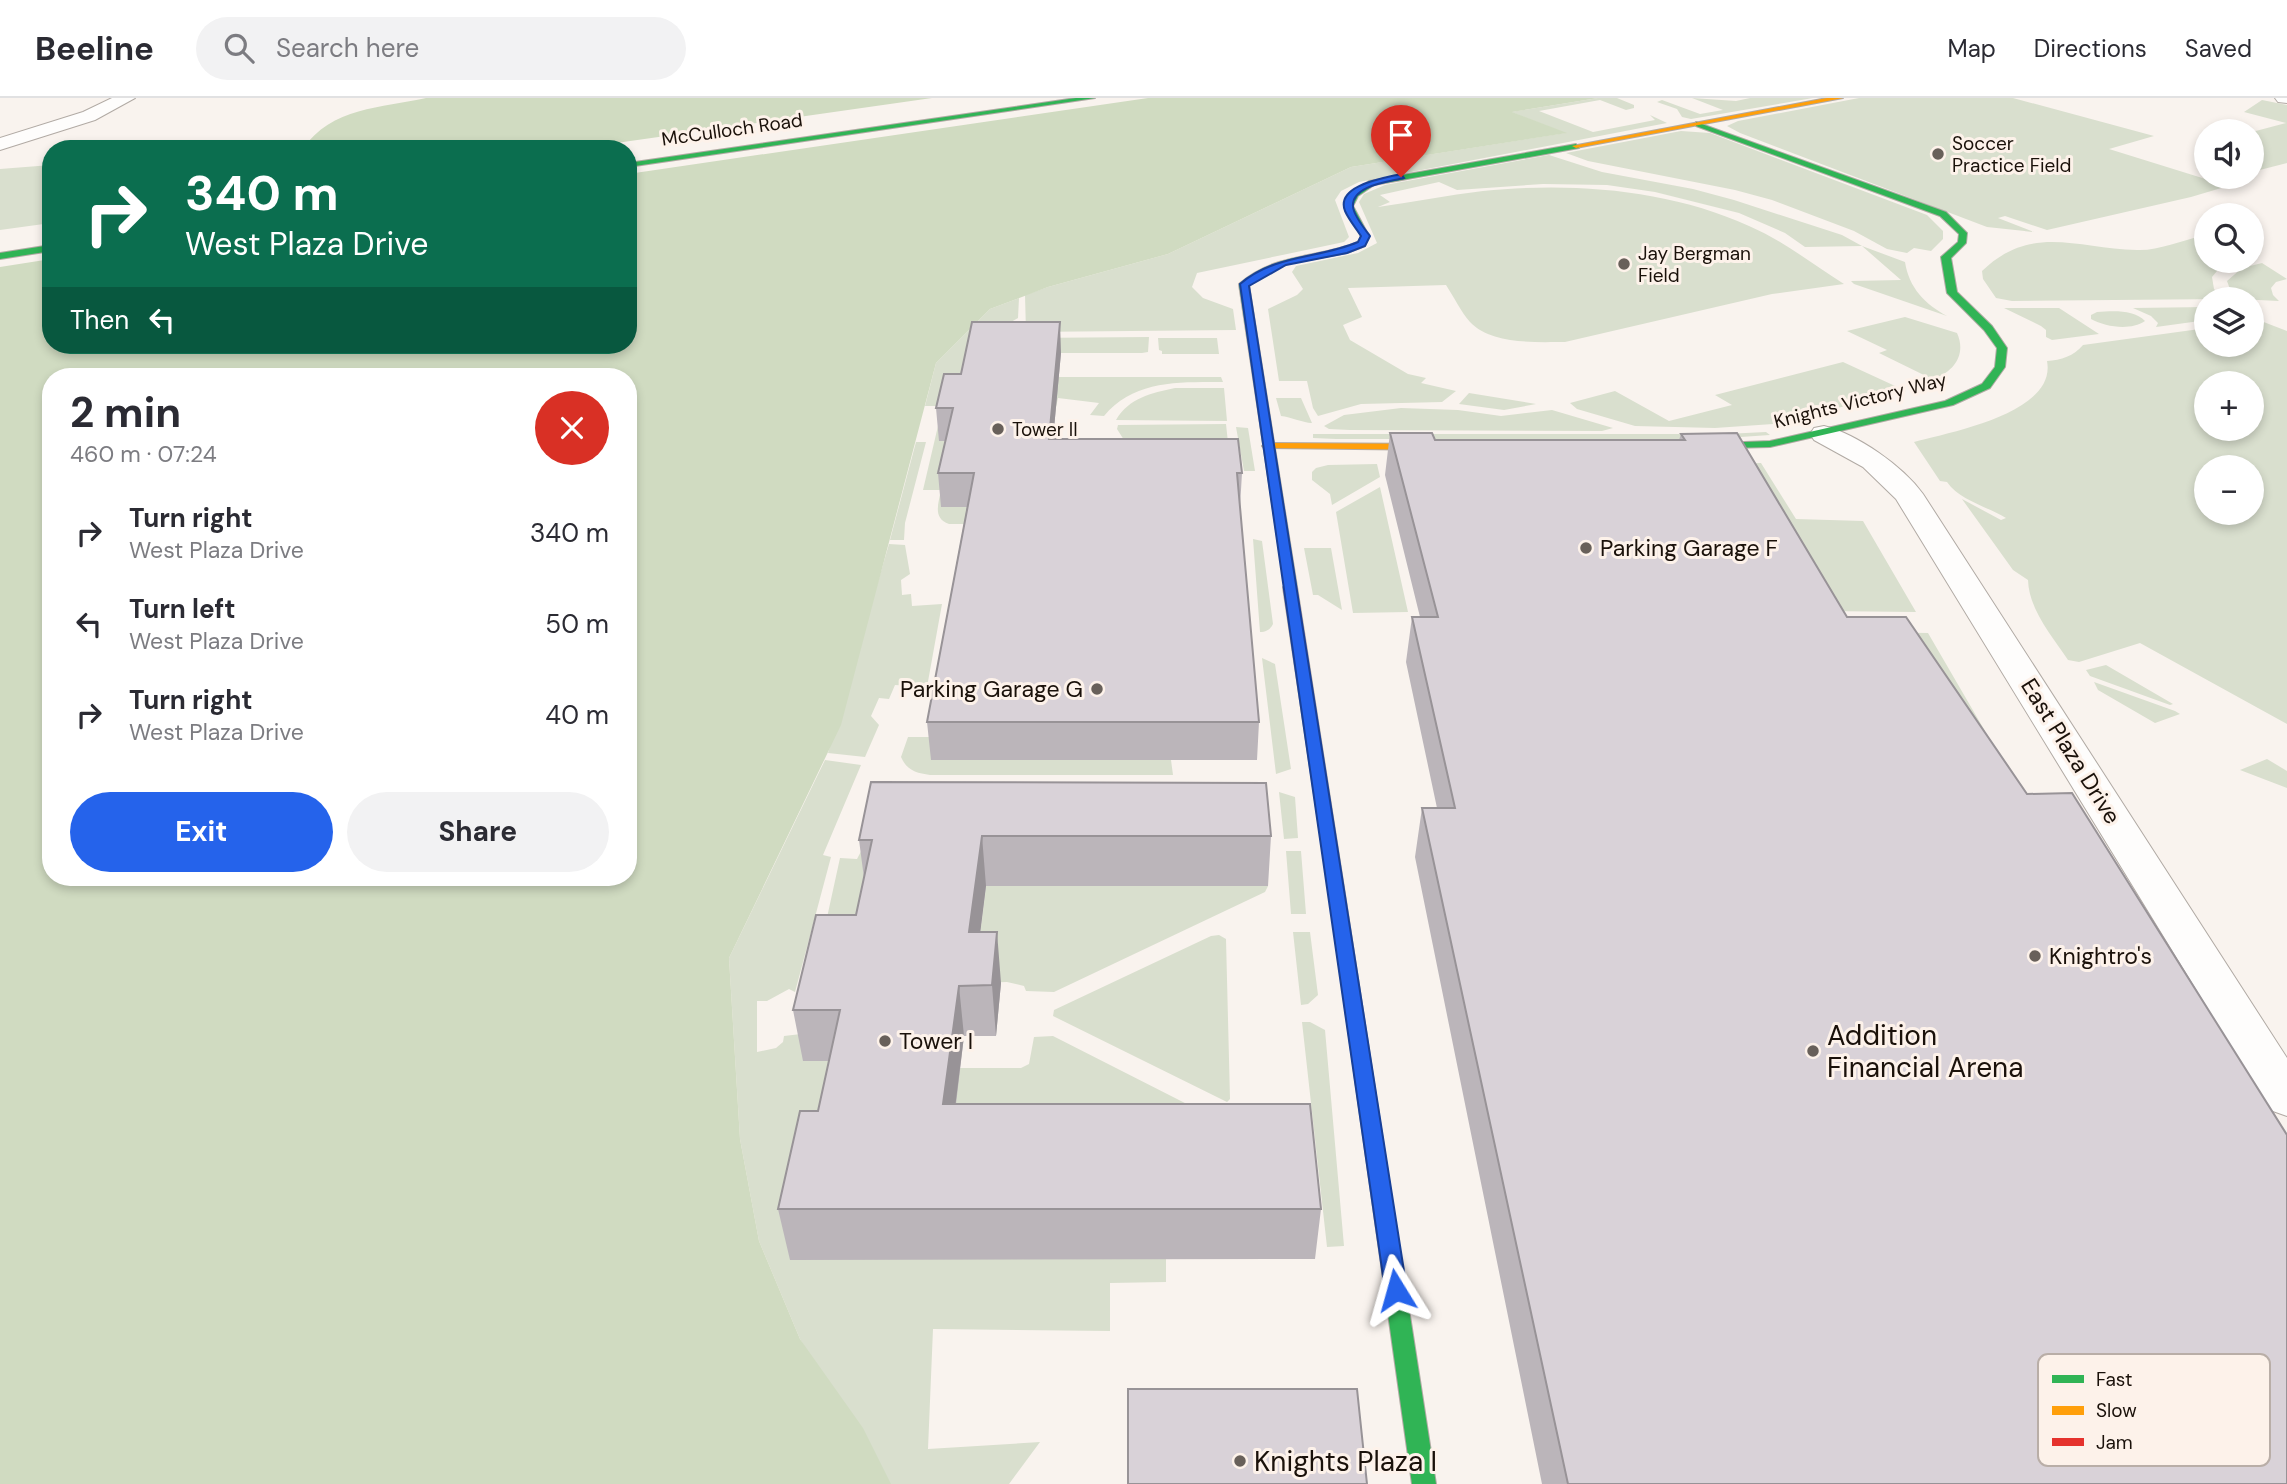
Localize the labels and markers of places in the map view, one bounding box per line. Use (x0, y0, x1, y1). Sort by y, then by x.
pin (1371, 105, 1431, 177)
place label: Soccer Practice Field (1952, 131, 2071, 178)
marker: Soccer Practice Field (1930, 146, 1946, 162)
place label: Jay Bergman Field (1638, 241, 1751, 288)
marker: Jay Bergman Field (1616, 256, 1632, 272)
place label: Tower II (1012, 417, 1078, 442)
marker: Tower II (990, 421, 1006, 437)
place label: Parking Garage F (1600, 533, 1778, 563)
marker: Parking Garage F (1578, 540, 1594, 556)
place label: Parking Garage G (900, 674, 1083, 704)
marker: Parking Garage G (1089, 681, 1105, 697)
place label: Knightro's (2049, 941, 2152, 971)
marker: Knightro's (2027, 948, 2043, 964)
place label: Addition Financial Arena (1827, 1017, 2023, 1086)
place label: Tower I (899, 1026, 973, 1056)
marker: Tower I (877, 1033, 893, 1049)
marker: Addition Financial Arena (1805, 1043, 1821, 1059)
place label: Knights Plaza I (1254, 1443, 1437, 1480)
marker: Knights Plaza I (1232, 1453, 1248, 1469)

